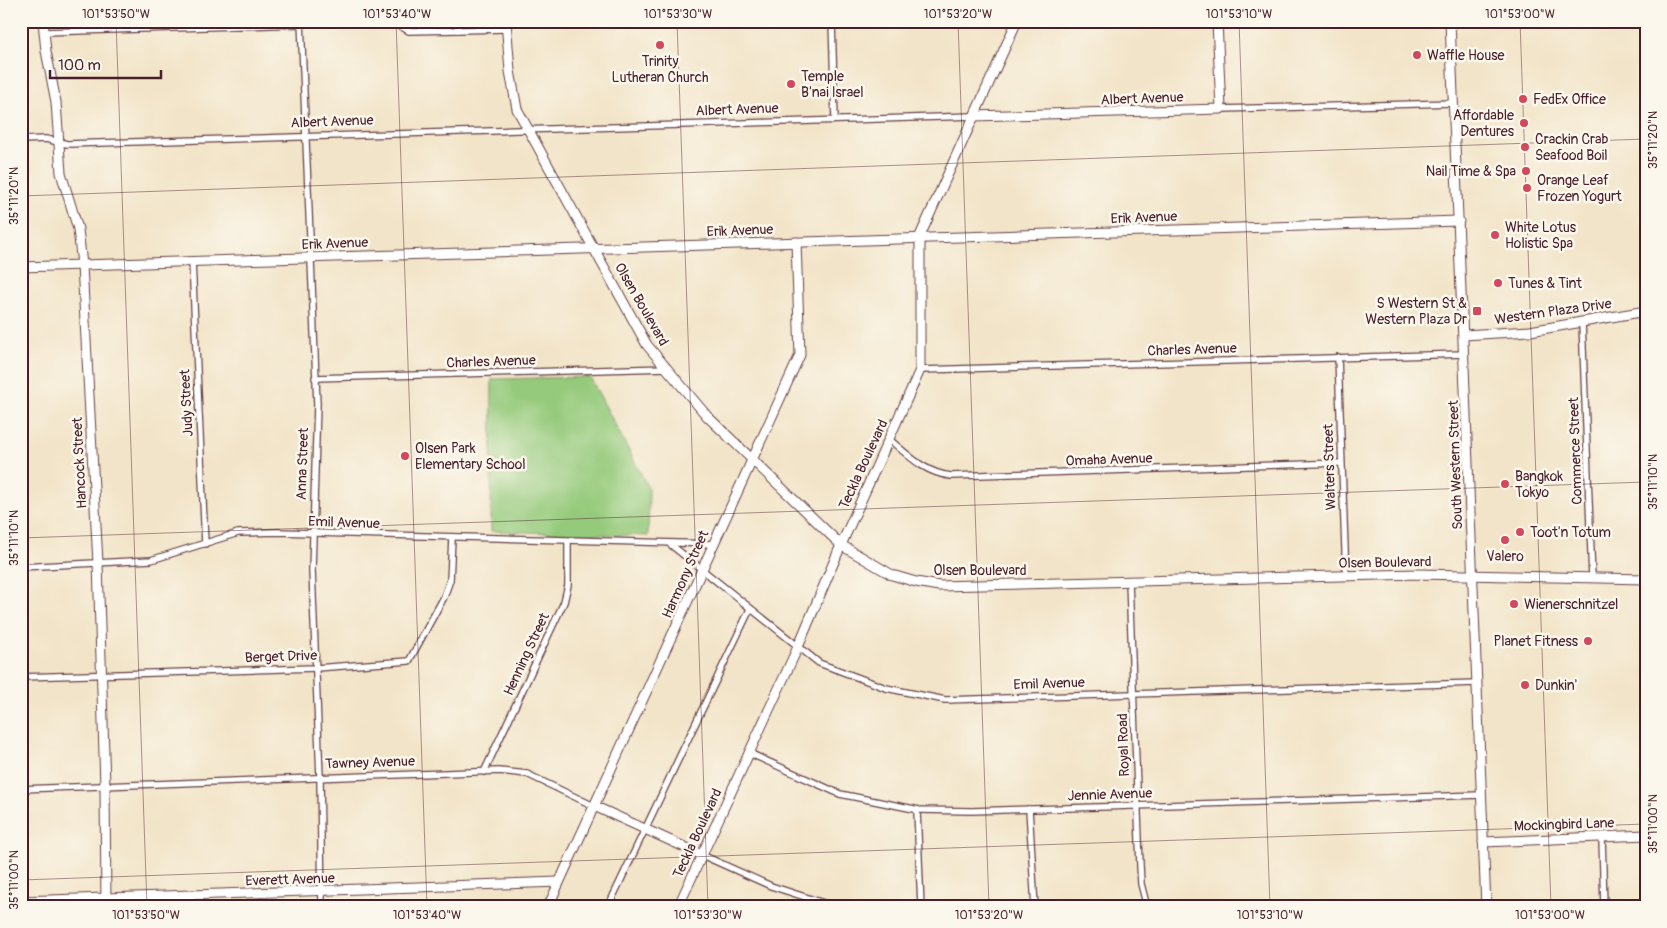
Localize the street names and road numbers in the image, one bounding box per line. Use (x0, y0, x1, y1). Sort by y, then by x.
street label: Albert Avenue (1100, 89, 1184, 108)
street label: Albert Avenue (695, 100, 779, 119)
street label: Albert Avenue (290, 112, 374, 131)
street label: Erik Avenue (1110, 208, 1178, 227)
street label: Erik Avenue (706, 221, 774, 240)
street label: Erik Avenue (301, 234, 369, 253)
street label: Olsen Boulevard (611, 260, 672, 349)
street label: Western Plaza Drive (1493, 295, 1613, 328)
street label: Charles Avenue (1147, 339, 1237, 360)
street label: Charles Avenue (446, 351, 536, 372)
street label: Judy Street (176, 368, 197, 437)
street label: Commerce Street (1565, 397, 1586, 505)
street label: South Western Street (1445, 400, 1466, 530)
street label: Hancock Street (69, 417, 90, 509)
street label: Teckla Boulevard (835, 417, 892, 512)
street label: Walters Street (1319, 423, 1340, 511)
street label: Anna Street (293, 427, 312, 501)
street label: Omaha Avenue (1065, 449, 1153, 470)
street label: Emil Avenue (308, 513, 380, 532)
street label: Harmony Street (658, 527, 713, 621)
street label: Olsen Boulevard (1338, 553, 1432, 572)
street label: Olsen Boulevard (933, 562, 1027, 579)
street label: Henning Street (500, 610, 553, 698)
street label: Berget Drive (245, 647, 318, 666)
street label: Emil Avenue (1013, 674, 1085, 693)
street label: Royal Road (1114, 713, 1133, 777)
street label: Tawney Avenue (325, 752, 415, 773)
street label: Jennie Avenue (1067, 785, 1153, 804)
street label: Teckla Boulevard (669, 786, 726, 881)
street label: Mockingbird Lane (1513, 814, 1615, 835)
street label: Everett Avenue (245, 869, 335, 890)

